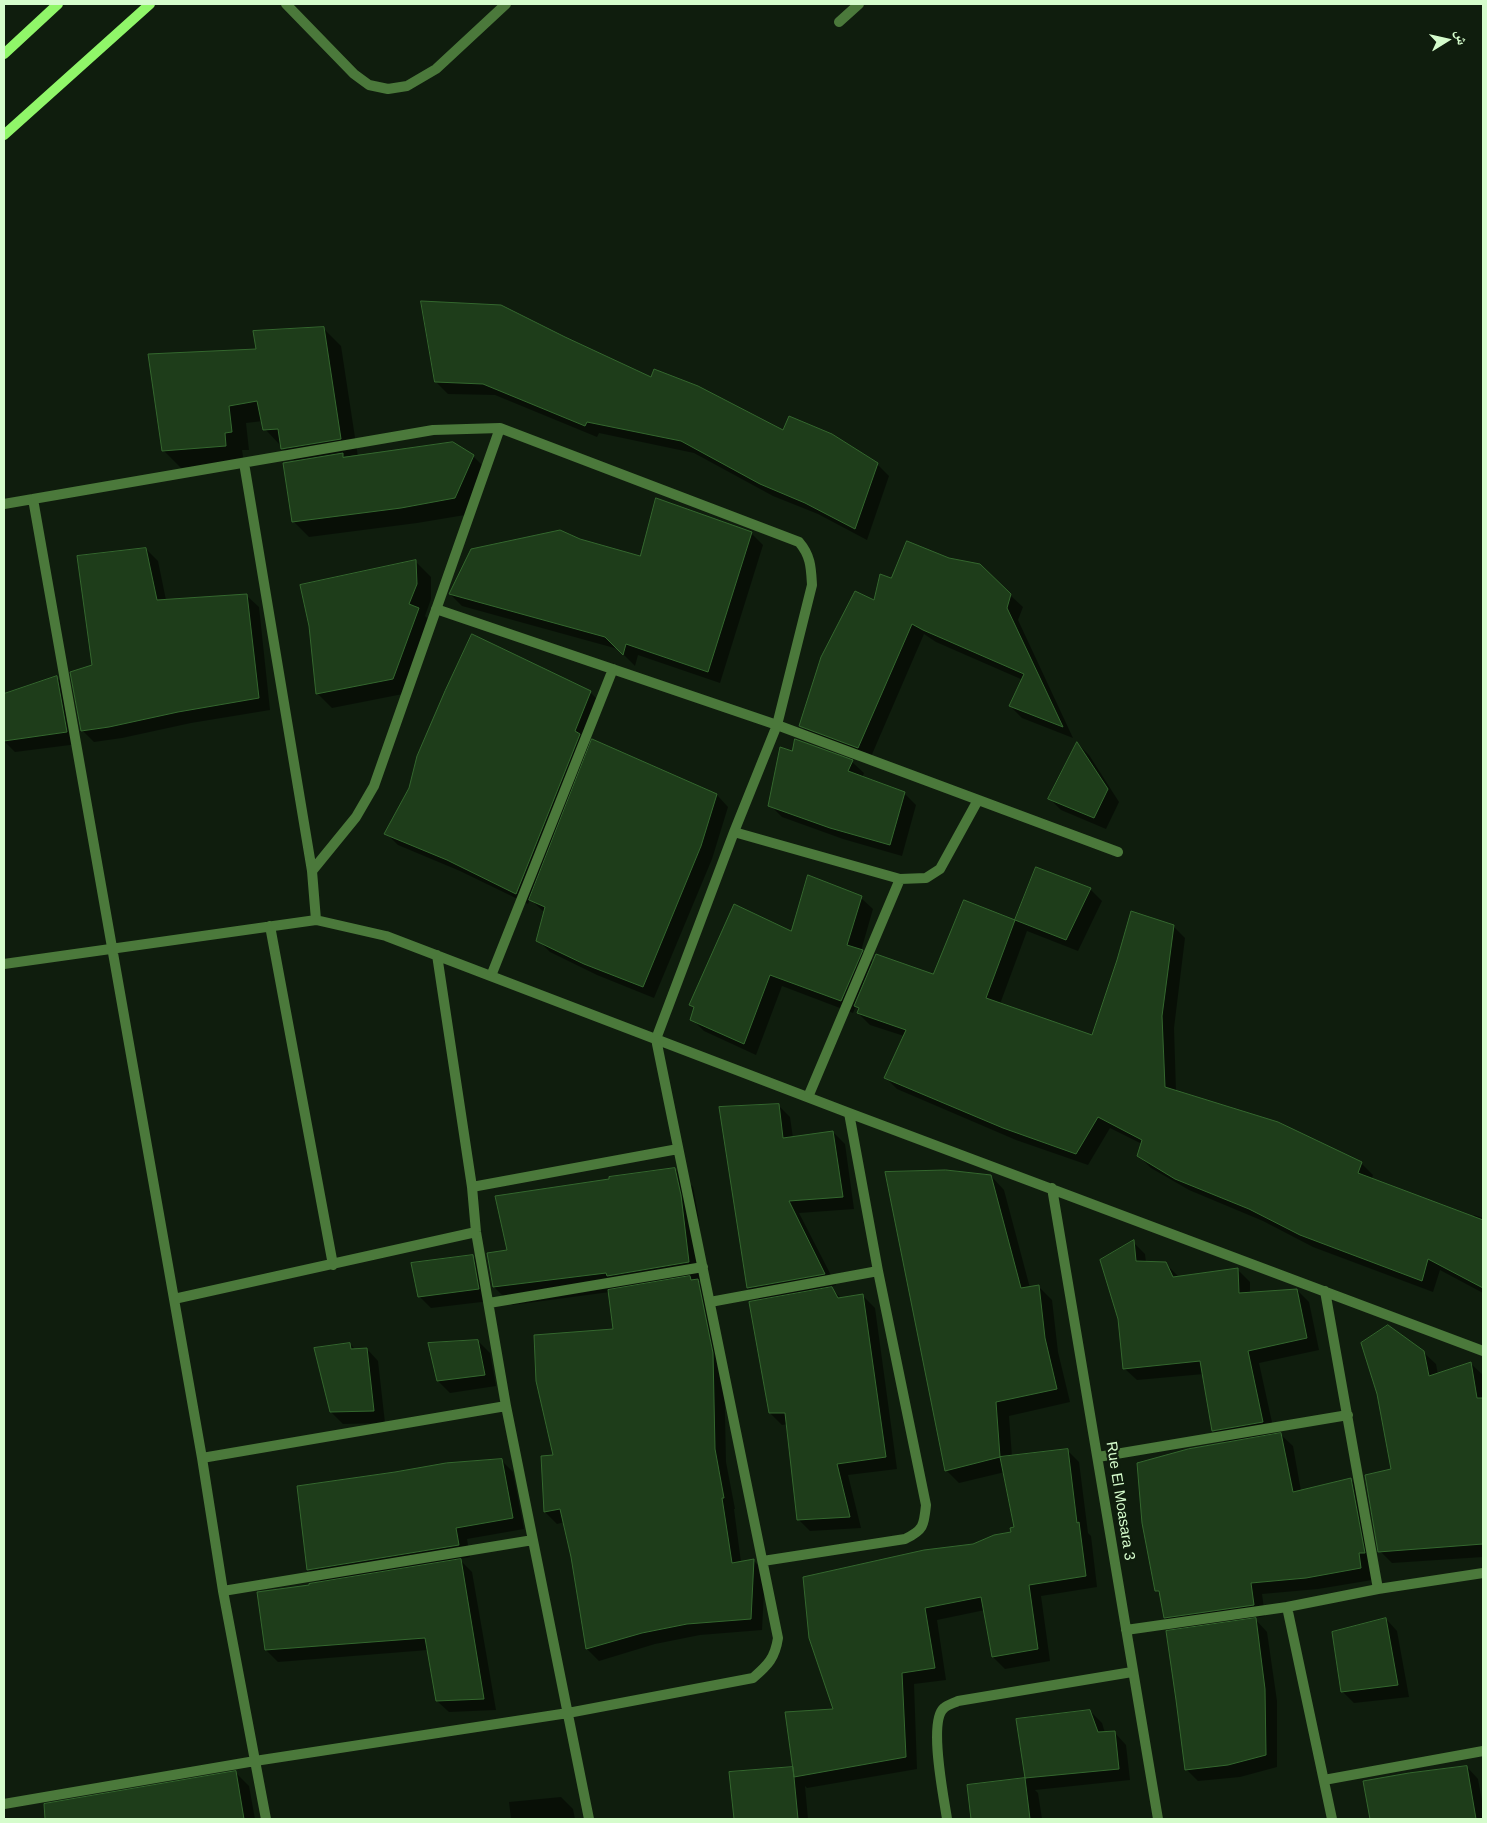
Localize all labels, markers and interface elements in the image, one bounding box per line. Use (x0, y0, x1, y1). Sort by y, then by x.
north arrow (1422, 15, 1472, 65)
text: ش (1453, 29, 1471, 46)
street label: Rue El Moasara 3 (1102, 1440, 1138, 1562)

